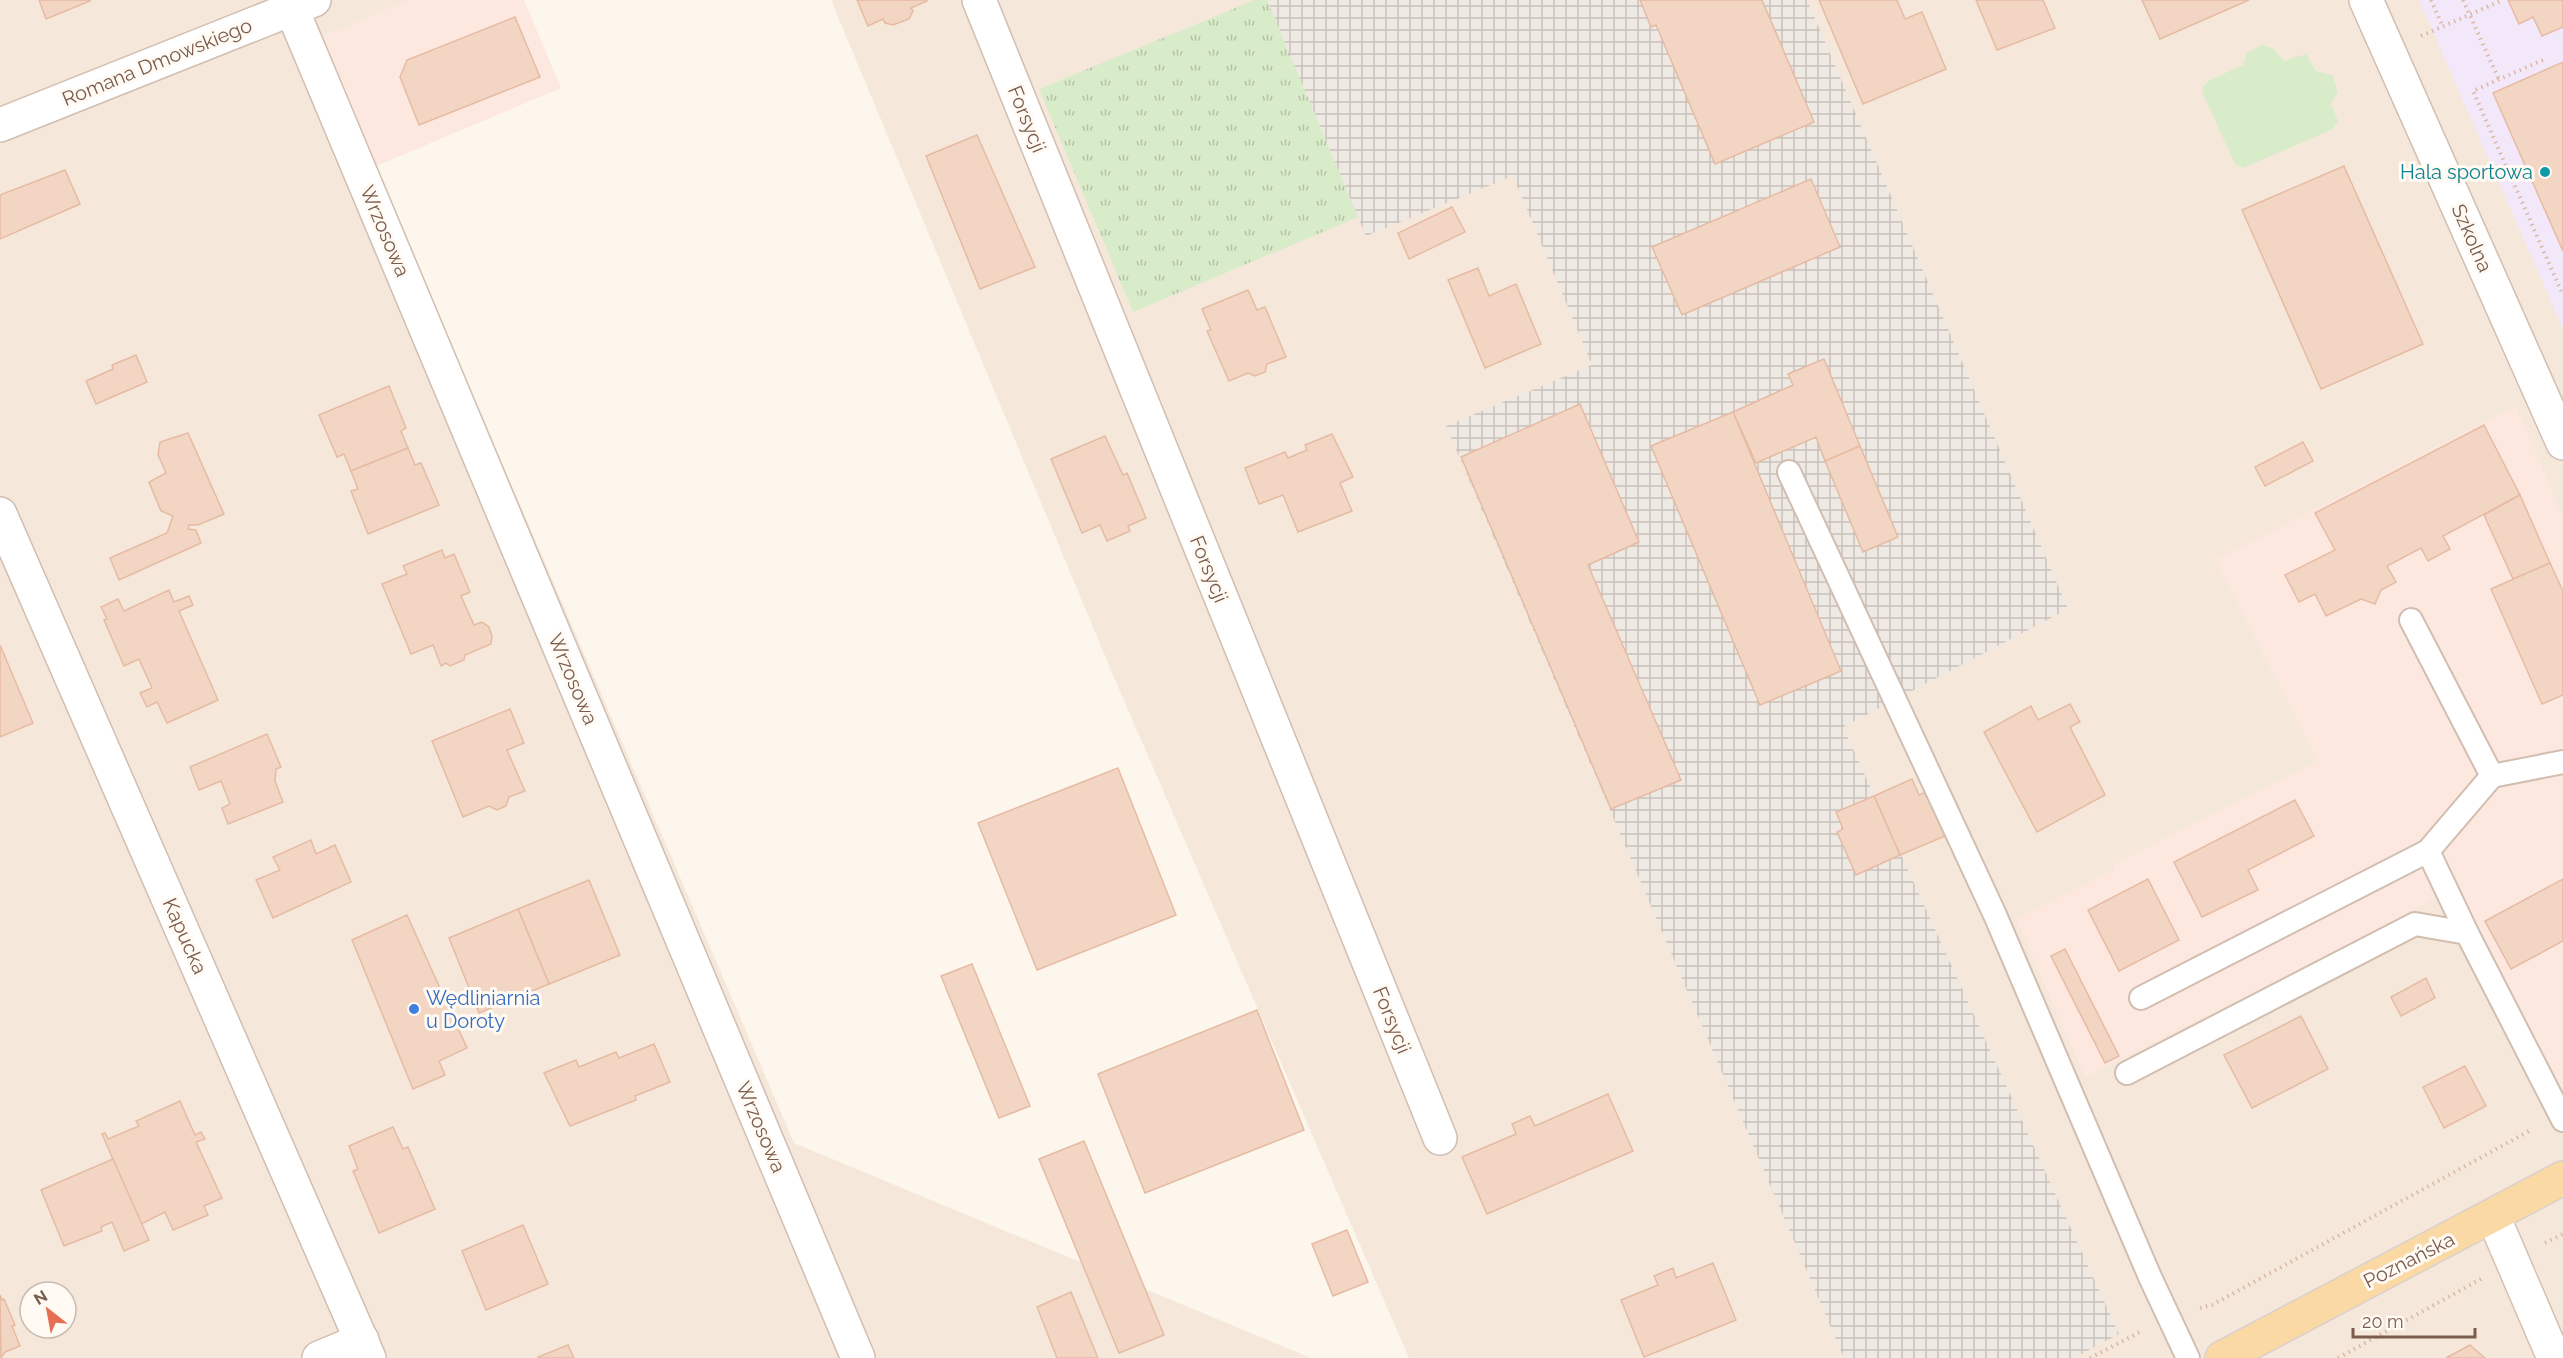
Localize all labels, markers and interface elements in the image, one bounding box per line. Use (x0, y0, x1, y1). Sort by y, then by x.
street label: Romana Dmowskiego (59, 13, 255, 111)
street label: Forsycji (1003, 82, 1051, 156)
place label: Hala sportowa (2400, 160, 2533, 184)
marker: Hala sportowa (2538, 165, 2552, 179)
street label: Wrzosowa (355, 182, 415, 280)
street label: Szkolna (2446, 200, 2498, 276)
street label: Forsycji (1185, 532, 1233, 606)
street label: Wrzosowa (543, 630, 603, 728)
street label: Kapucka (158, 894, 212, 978)
street label: Forsycji (1368, 983, 1416, 1057)
place label: Wędliniarnia u Doroty (426, 986, 540, 1033)
marker: Wędliniarnia u Doroty (407, 1002, 421, 1016)
street label: Wrzosowa (731, 1078, 791, 1176)
street label: Poznańska (2359, 1227, 2459, 1293)
north arrow (18, 1280, 78, 1340)
text: N (30, 1286, 51, 1309)
scale bar (2353, 1301, 2474, 1339)
text: 20 m (2362, 1311, 2404, 1332)

